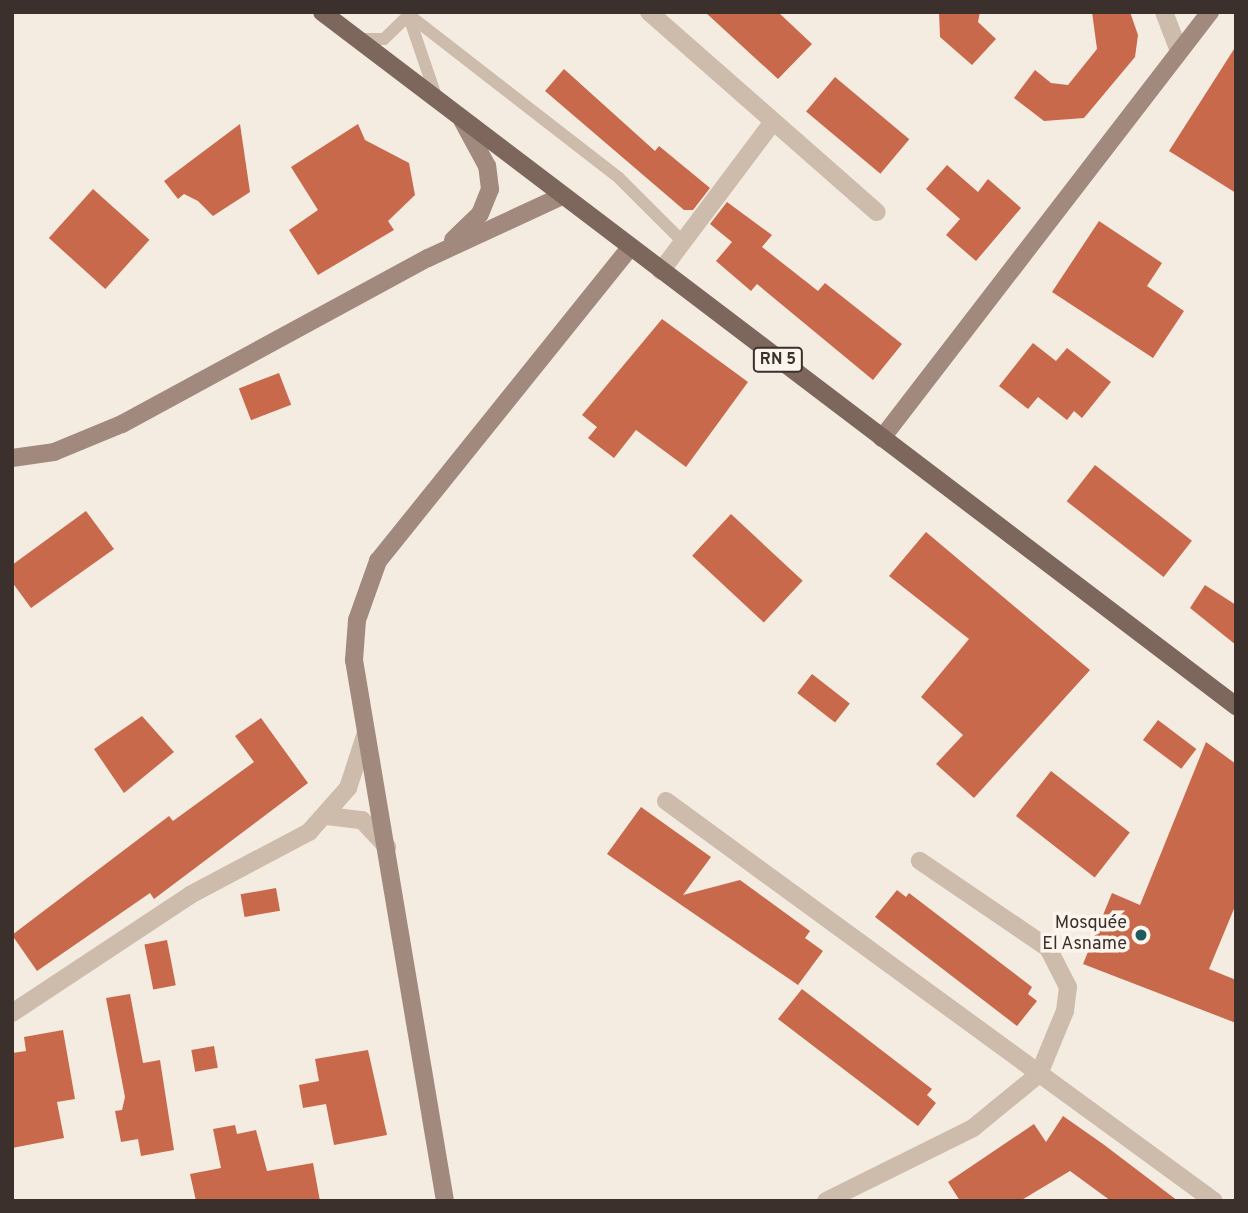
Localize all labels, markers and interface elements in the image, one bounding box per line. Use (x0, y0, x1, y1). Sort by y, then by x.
road number: RN 5 (752, 348, 804, 372)
place label: Mosquée El Asname (1042, 914, 1127, 956)
marker: Mosquée El Asname (1133, 927, 1149, 943)

